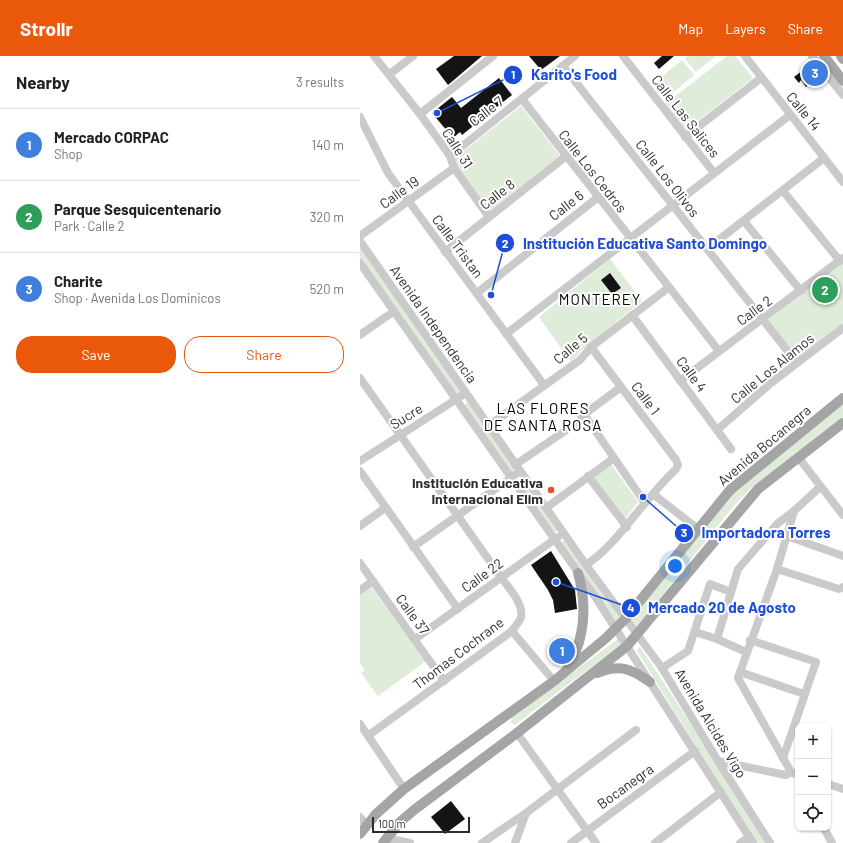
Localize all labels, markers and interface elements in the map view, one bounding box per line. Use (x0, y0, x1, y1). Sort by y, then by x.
text: Strollr (20, 17, 73, 40)
text: Map (678, 20, 703, 37)
text: Layers (725, 20, 766, 37)
text: Share (788, 20, 823, 37)
pin: 3 (802, 58, 828, 88)
callout: Karito's Food (503, 61, 625, 88)
text: Karito's Food (531, 65, 617, 83)
text: 1 (511, 67, 515, 81)
street label: Calle Las Salices (648, 71, 724, 161)
text: Nearby (16, 72, 70, 92)
text: 3 results (296, 74, 344, 90)
street label: Calle 14 (783, 88, 825, 134)
street label: Calle 7 (465, 92, 507, 130)
street label: Calle 31 (439, 125, 477, 171)
street label: Calle Los Cedros (555, 126, 631, 216)
text: Mercado CORPAC (54, 128, 169, 146)
street label: Calle Los Olivos (632, 136, 704, 220)
text: 1 (27, 137, 31, 153)
text: 140 m (312, 137, 344, 153)
text: Shop (54, 146, 83, 162)
street label: Calle 19 (376, 172, 422, 212)
street label: Calle 8 (476, 175, 518, 213)
street label: Calle 6 (545, 186, 587, 224)
text: Parque Sesquicentenario (54, 200, 221, 218)
text: 2 (25, 209, 33, 225)
text: 320 m (310, 209, 344, 225)
street label: Calle Tristan (429, 211, 487, 281)
text: Park · Calle 2 (54, 218, 124, 234)
callout: Institución Educativa Santo Domingo (495, 230, 775, 257)
text: Institución Educativa Santo Domingo (523, 234, 767, 252)
text: 2 (502, 236, 509, 250)
street label: Avenida Independencia (387, 262, 481, 386)
text: Charite (54, 272, 103, 290)
pin: 2 (812, 275, 838, 305)
text: 3 (25, 281, 33, 297)
text: 520 m (310, 281, 344, 297)
text: Shop · Avenida Los Dominicos (54, 290, 221, 306)
district label: MONTEREY (559, 290, 641, 308)
street label: Calle 2 (733, 291, 775, 329)
street label: Calle 5 (549, 329, 591, 367)
street label: Calle Los Alamos (727, 329, 817, 407)
button: Save (16, 336, 176, 373)
button: Share (184, 336, 344, 373)
street label: Calle 4 (673, 353, 711, 395)
street label: Calle 1 (628, 378, 664, 418)
street label: Sucre (386, 399, 426, 433)
district label: LAS FLORES DE SANTA ROSA (484, 399, 602, 434)
street label: Avenida Bocanegra (714, 401, 814, 489)
place label: Institución Educativa Internacional Elim (412, 474, 543, 507)
marker: Institución Educativa Internacional Elim (546, 485, 556, 495)
callout: Importadora Torres (674, 519, 839, 546)
text: Importadora Torres (702, 523, 831, 541)
text: 3 (681, 525, 687, 539)
street label: Calle 22 (458, 554, 506, 596)
your location (665, 556, 685, 576)
street label: Calle 37 (393, 590, 434, 638)
callout: Mercado 20 de Agosto (621, 595, 804, 622)
text: Mercado 20 de Agosto (648, 598, 796, 616)
text: 4 (627, 600, 635, 614)
street label: Thomas Cochrane (409, 613, 507, 693)
pin: 1 (549, 636, 575, 666)
street label: Avenida Alcides Vigo (672, 665, 750, 781)
map controls (795, 723, 831, 831)
button: + (795, 723, 831, 759)
button: − (795, 759, 831, 795)
street label: Bocanegra (594, 760, 656, 812)
button: locate (795, 795, 831, 831)
scale bar (372, 815, 470, 834)
text: 100 m (378, 817, 406, 830)

